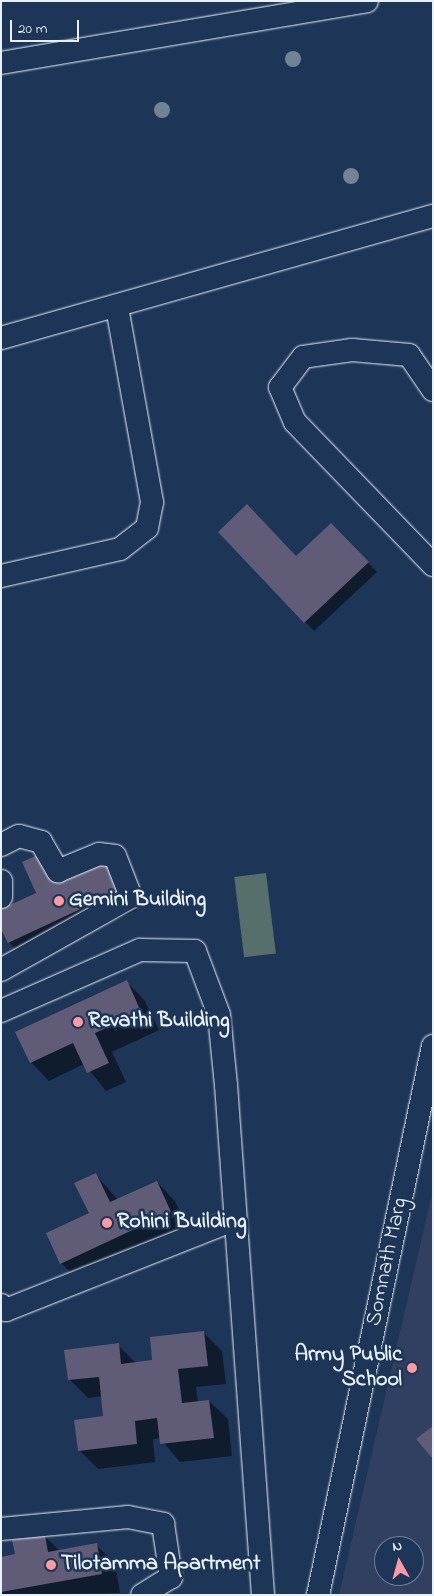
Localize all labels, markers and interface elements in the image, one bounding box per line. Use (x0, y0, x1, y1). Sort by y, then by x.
scale bar (12, 10, 81, 42)
text: 20 m (18, 18, 47, 40)
place label: Gemini Building (69, 888, 206, 914)
marker: Gemini Building (53, 895, 65, 907)
place label: Revathi Building (88, 1009, 230, 1035)
marker: Revathi Building (72, 1016, 84, 1028)
street label: Somnath Marg (362, 1195, 414, 1329)
place label: Rohini Building (117, 1210, 247, 1236)
marker: Rohini Building (101, 1217, 113, 1229)
place label: Army Public School (295, 1342, 402, 1394)
marker: Army Public School (406, 1362, 418, 1374)
north arrow (374, 1536, 424, 1586)
text: N (391, 1536, 403, 1558)
place label: Tilotamma Apartment (61, 1552, 260, 1578)
marker: Tilotamma Apartment (45, 1559, 57, 1571)

